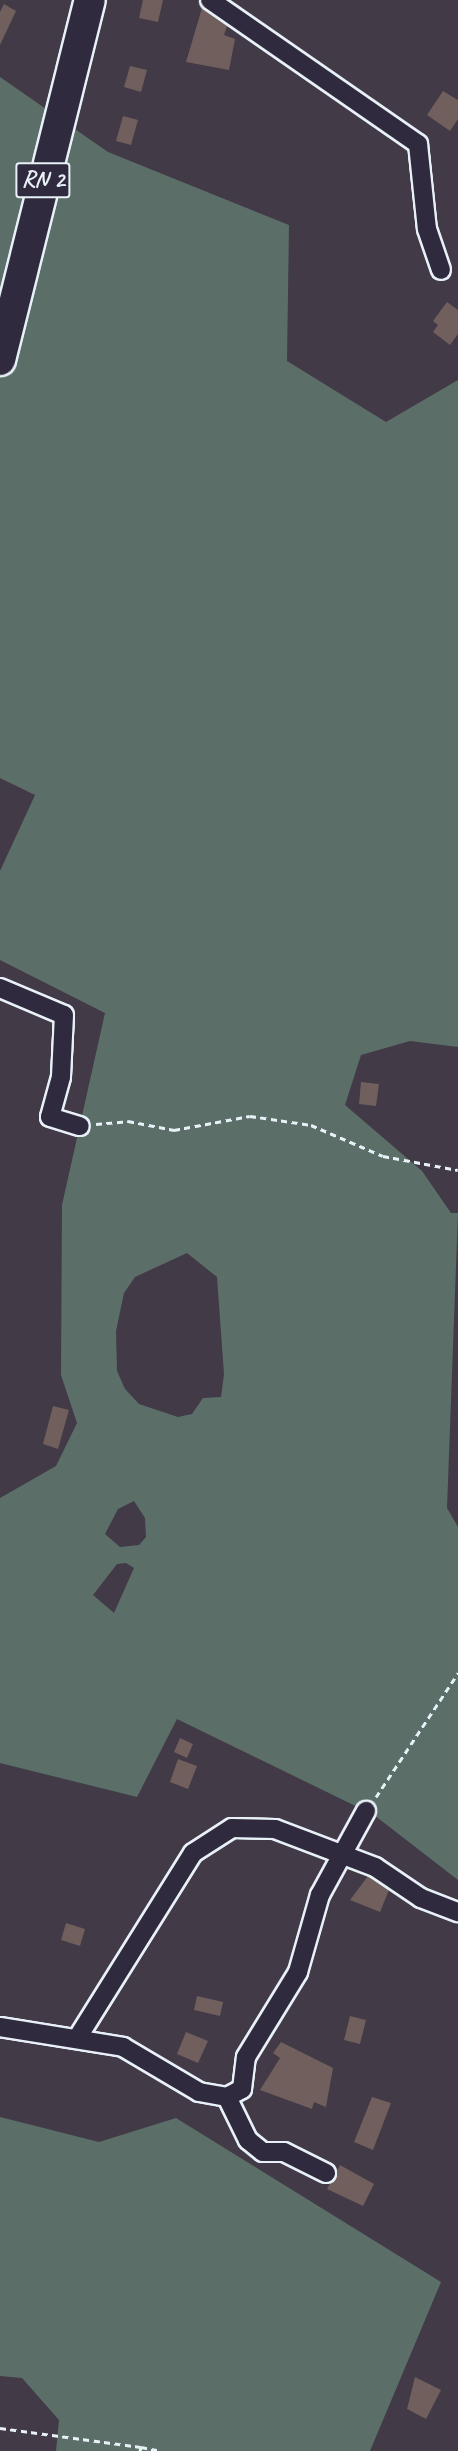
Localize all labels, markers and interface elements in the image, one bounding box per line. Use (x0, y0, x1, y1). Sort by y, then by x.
road number: RN 2 (15, 159, 72, 201)

